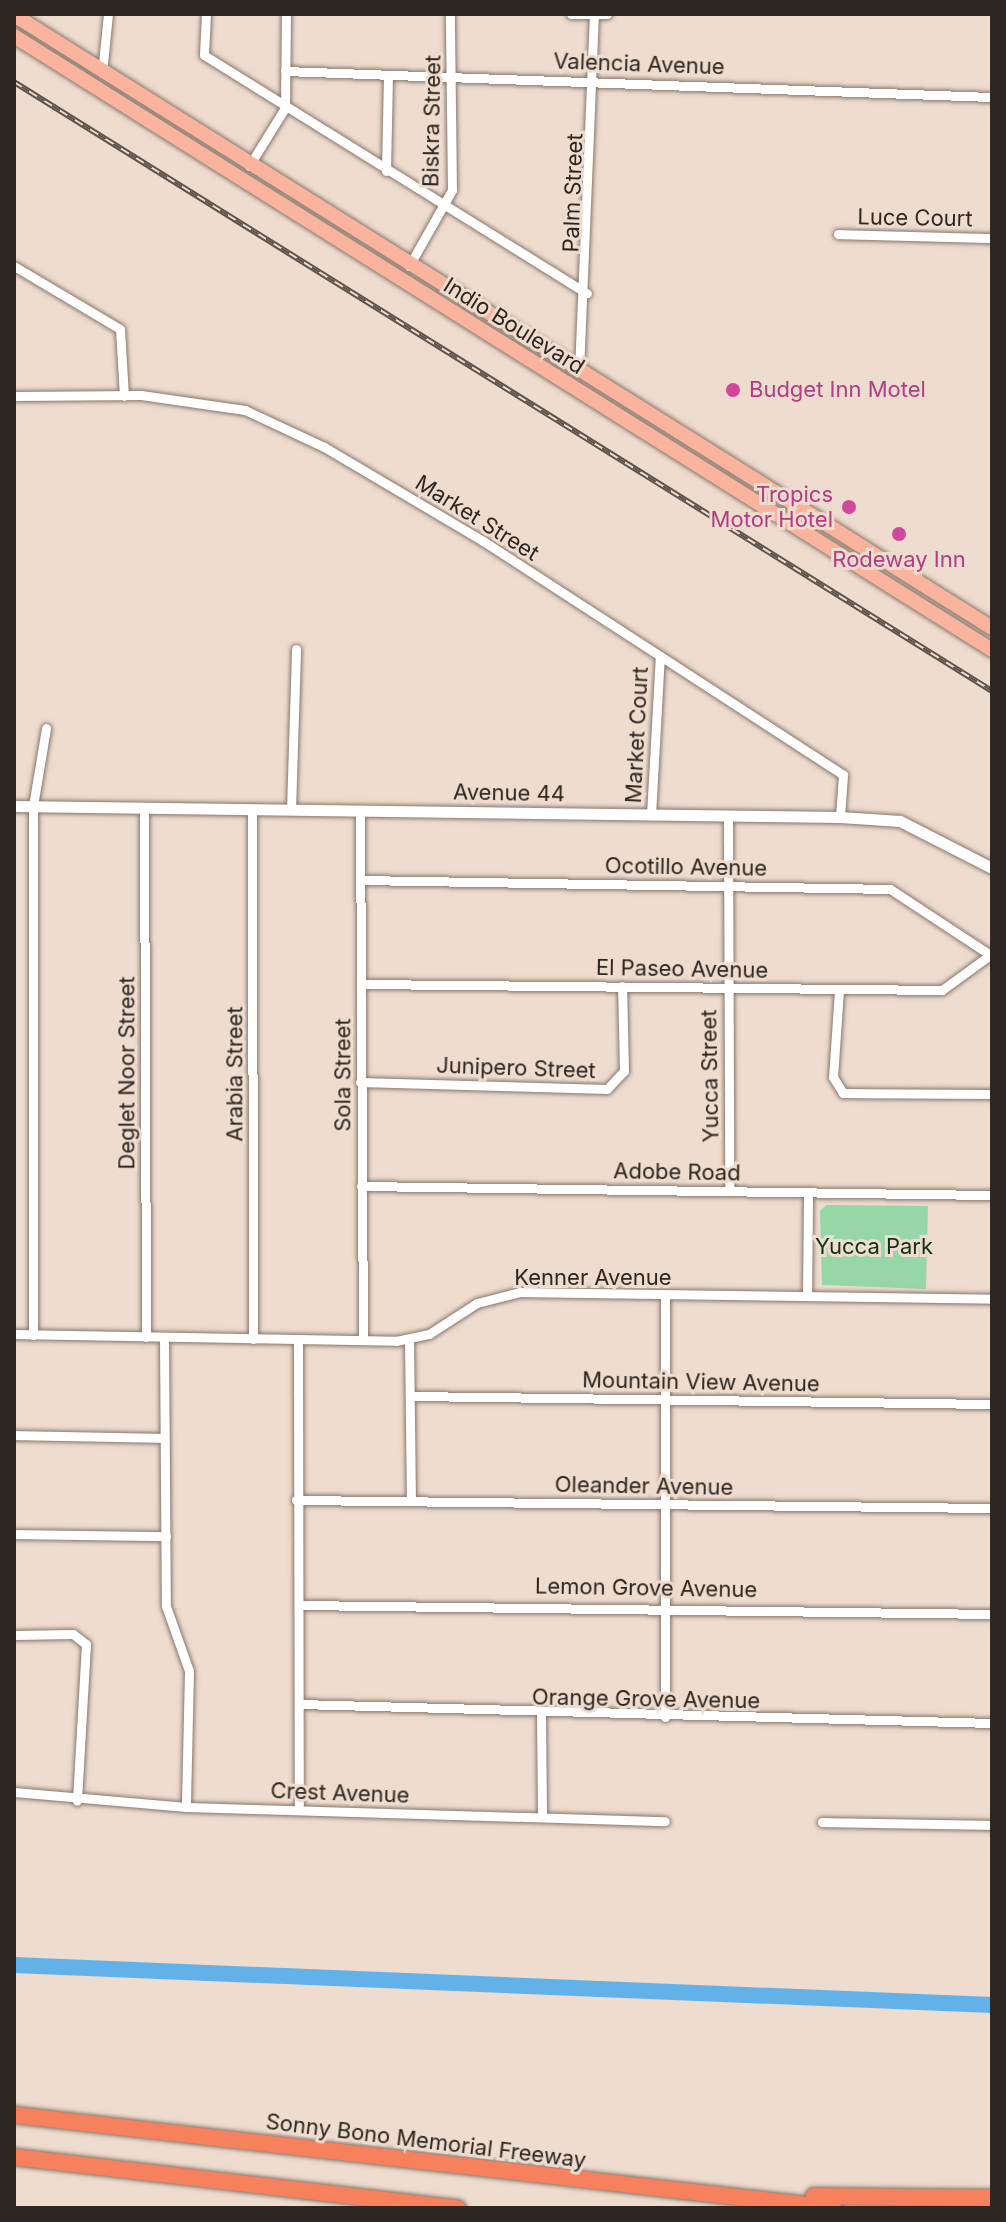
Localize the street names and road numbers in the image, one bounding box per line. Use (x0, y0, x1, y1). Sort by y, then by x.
street label: Valencia Avenue (553, 48, 725, 80)
street label: Biskra Street (418, 55, 446, 187)
street label: Palm Street (558, 133, 588, 253)
street label: Luce Court (857, 204, 973, 232)
street label: Indio Boulevard (439, 272, 589, 380)
street label: Market Street (410, 470, 544, 566)
street label: Market Court (620, 666, 654, 804)
street label: Avenue 44 (453, 779, 565, 807)
street label: Ocotillo Avenue (605, 852, 767, 882)
street label: El Paseo Avenue (596, 954, 768, 984)
street label: Deglet Noor Street (114, 976, 140, 1170)
street label: Arabia Street (222, 1006, 248, 1142)
street label: Yucca Street (696, 1009, 724, 1143)
street label: Sola Street (330, 1018, 356, 1132)
street label: Junipero Street (436, 1052, 596, 1084)
street label: Adobe Road (613, 1158, 741, 1186)
street label: Kenner Avenue (514, 1265, 672, 1291)
street label: Mountain View Avenue (582, 1367, 820, 1397)
street label: Oleander Avenue (554, 1471, 734, 1501)
street label: Lemon Grove Avenue (535, 1573, 757, 1603)
street label: Orange Grove Avenue (532, 1684, 760, 1714)
street label: Crest Avenue (270, 1777, 410, 1809)
street label: Sonny Bono Memorial Freeway (264, 2108, 588, 2174)

